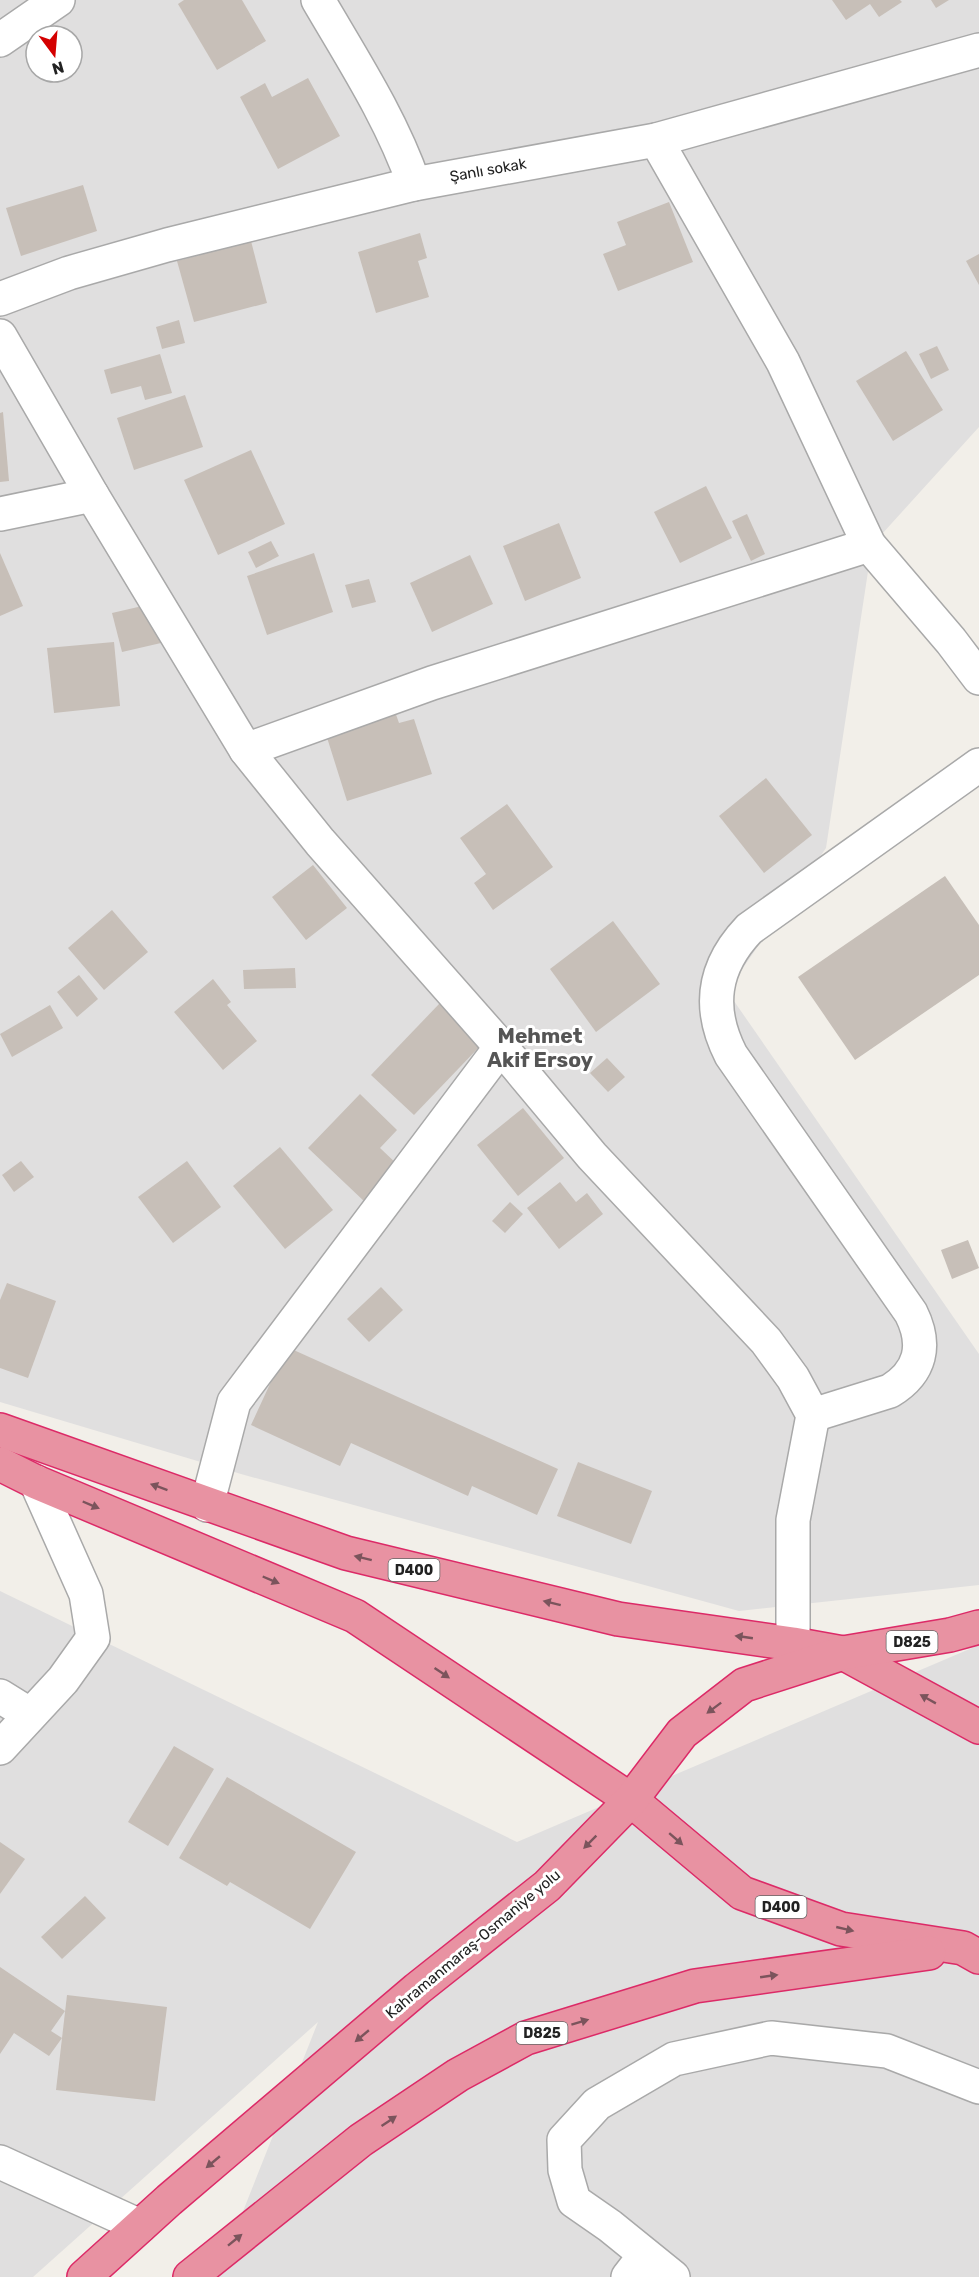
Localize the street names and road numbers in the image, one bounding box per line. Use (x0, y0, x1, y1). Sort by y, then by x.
street label: Şanlı sokak (448, 154, 528, 186)
road number: D400 (388, 1559, 440, 1581)
road number: D825 (886, 1631, 938, 1653)
street label: Kahramanmaraş-Osmaniye yolu (382, 1866, 564, 2022)
road number: D400 (756, 1896, 806, 1918)
road number: D825 (516, 2022, 568, 2044)

